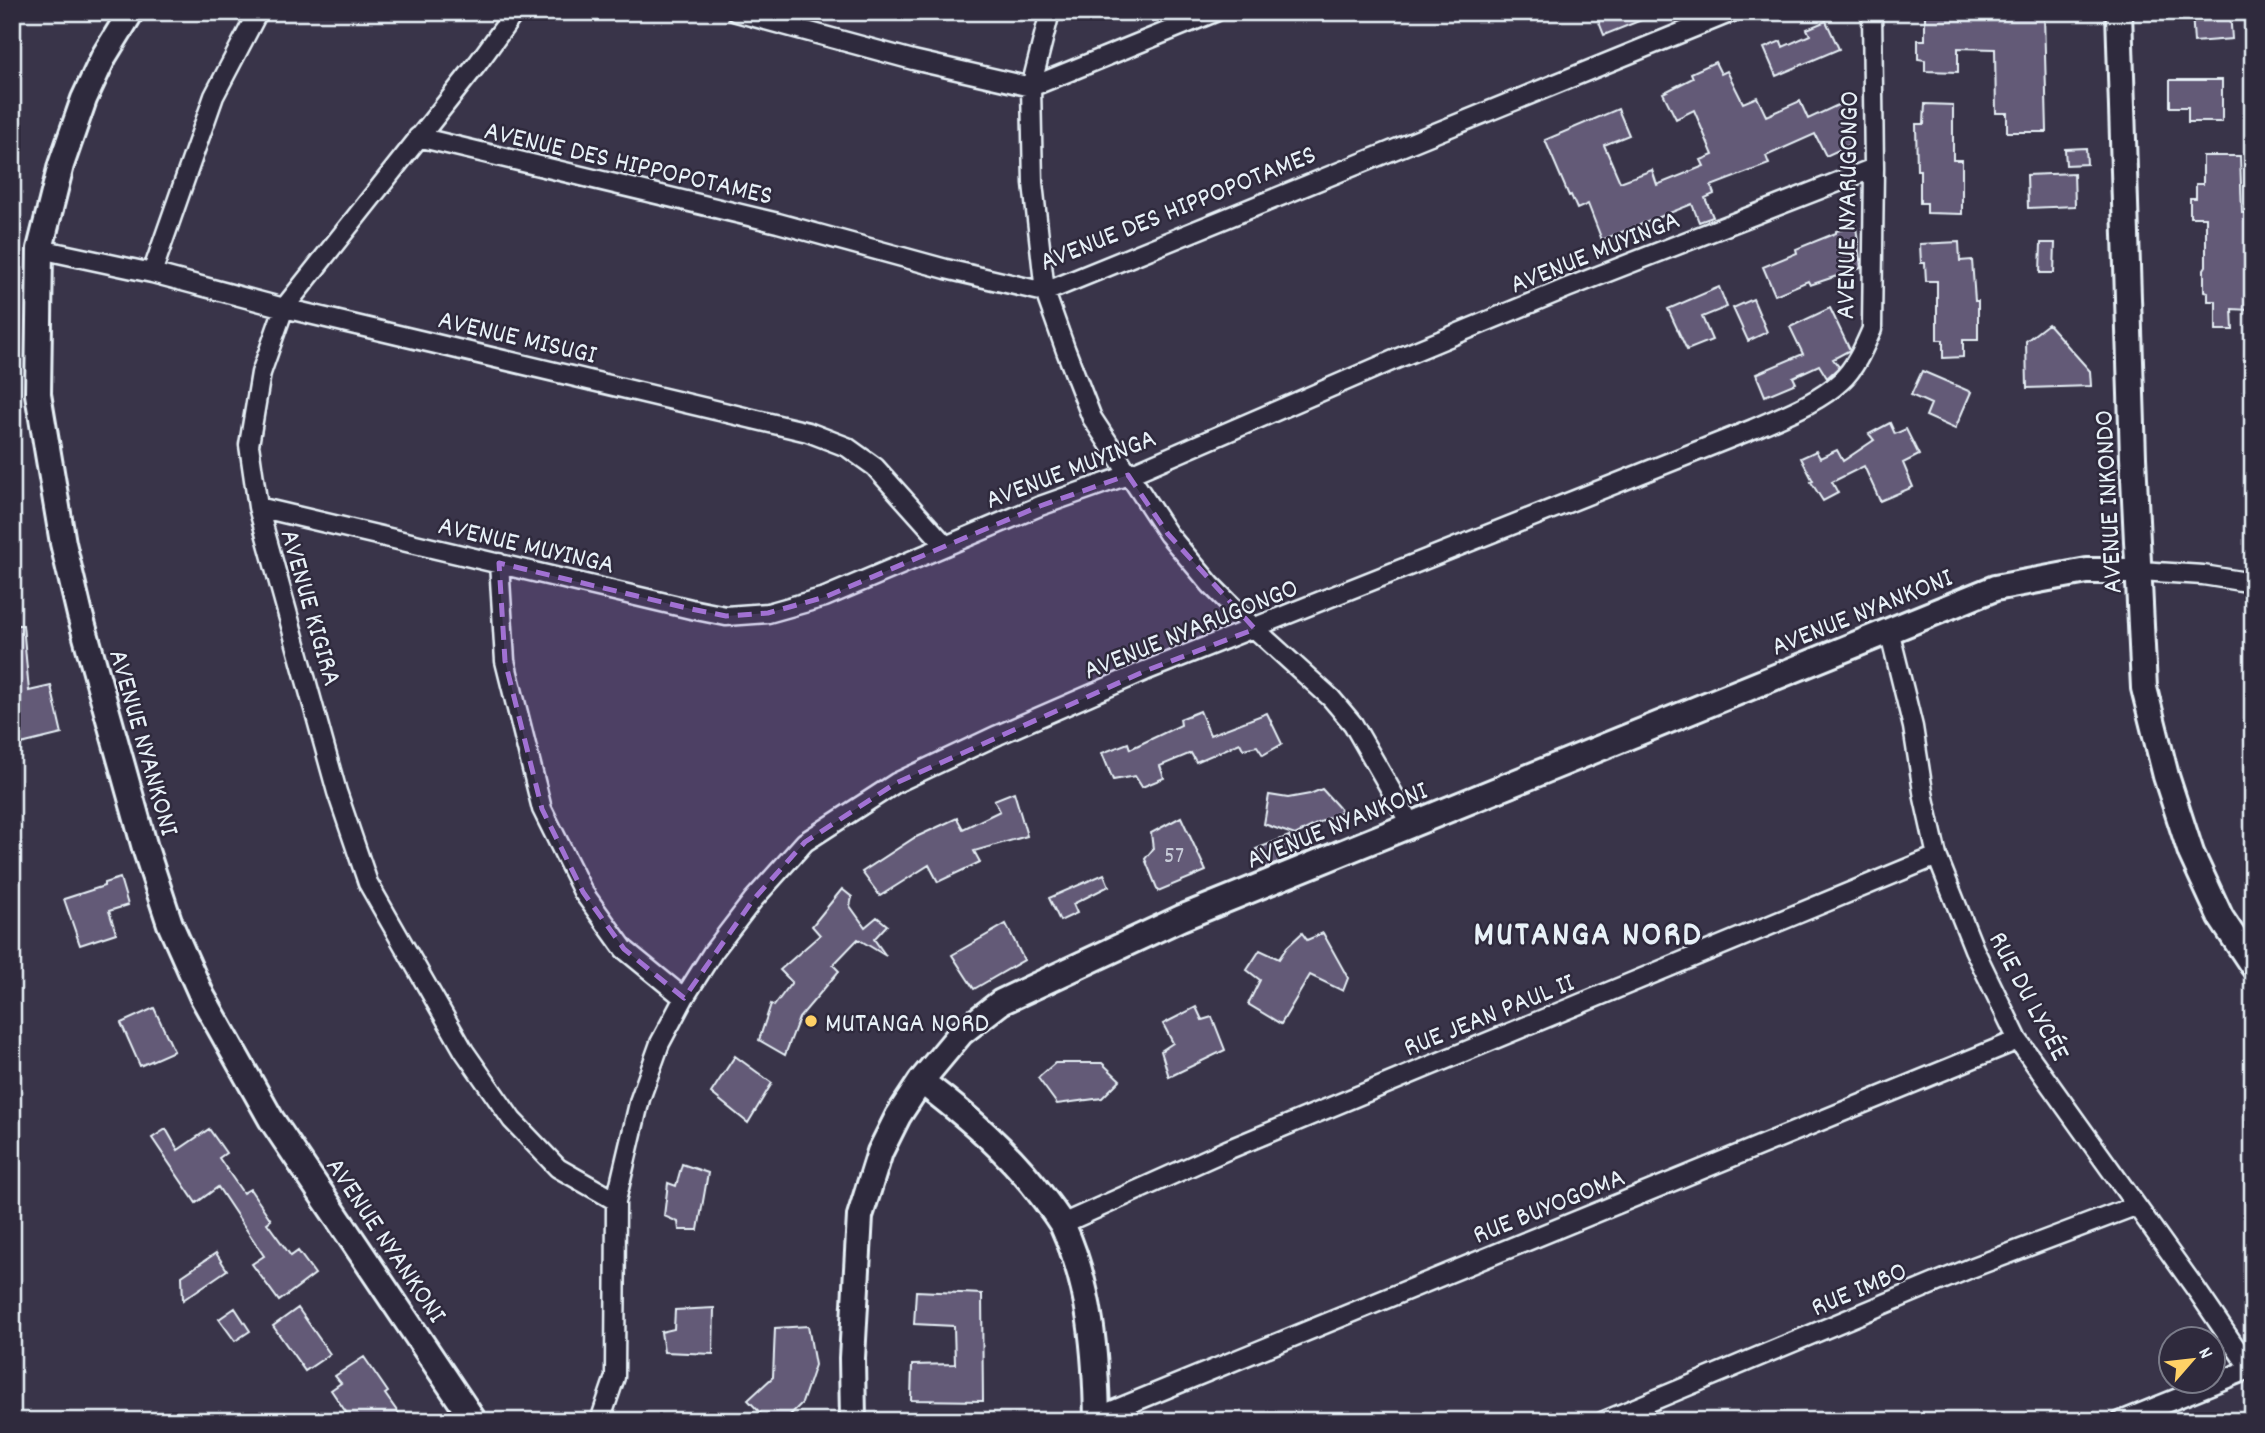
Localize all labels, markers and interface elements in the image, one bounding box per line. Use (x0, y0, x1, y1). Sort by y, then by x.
street label: AVENUE NYARUGONGO (1828, 90, 1872, 320)
street label: AVENUE DES HIPPOPOTAMES (480, 113, 776, 219)
street label: AVENUE DES HIPPOPOTAMES (1035, 137, 1323, 284)
street label: AVENUE MUYINGA (1505, 202, 1687, 307)
street label: AVENUE MISUGI (434, 302, 600, 378)
street label: AVENUE INKONDO (2086, 409, 2136, 595)
street label: AVENUE MUYINGA (981, 421, 1163, 523)
street label: AVENUE MUYINGA (434, 508, 618, 588)
street label: AVENUE KIGIRA (267, 525, 350, 691)
street label: AVENUE NYANKONI (1766, 560, 1960, 669)
street label: AVENUE NYARUGONGO (1078, 570, 1305, 693)
street label: AVENUE NYANKONI (95, 645, 187, 842)
street label: AVENUE NYANKONI (1241, 773, 1435, 882)
house number: 57 (1164, 840, 1184, 874)
district label: MUTANGA NORD (1473, 912, 1703, 962)
street label: RUE DU LYCÉE (1976, 925, 2078, 1069)
street label: RUE JEAN PAUL II (1398, 965, 1582, 1070)
place label: MUTANGA NORD (825, 1006, 989, 1046)
marker: MUTANGA NORD (803, 1013, 819, 1029)
street label: AVENUE NYANKONI (313, 1151, 454, 1333)
street label: RUE BUYOGOMA (1468, 1160, 1632, 1257)
street label: RUE IMBO (1806, 1254, 1914, 1330)
north arrow (2156, 1324, 2226, 1394)
text: N (2190, 1343, 2218, 1364)

